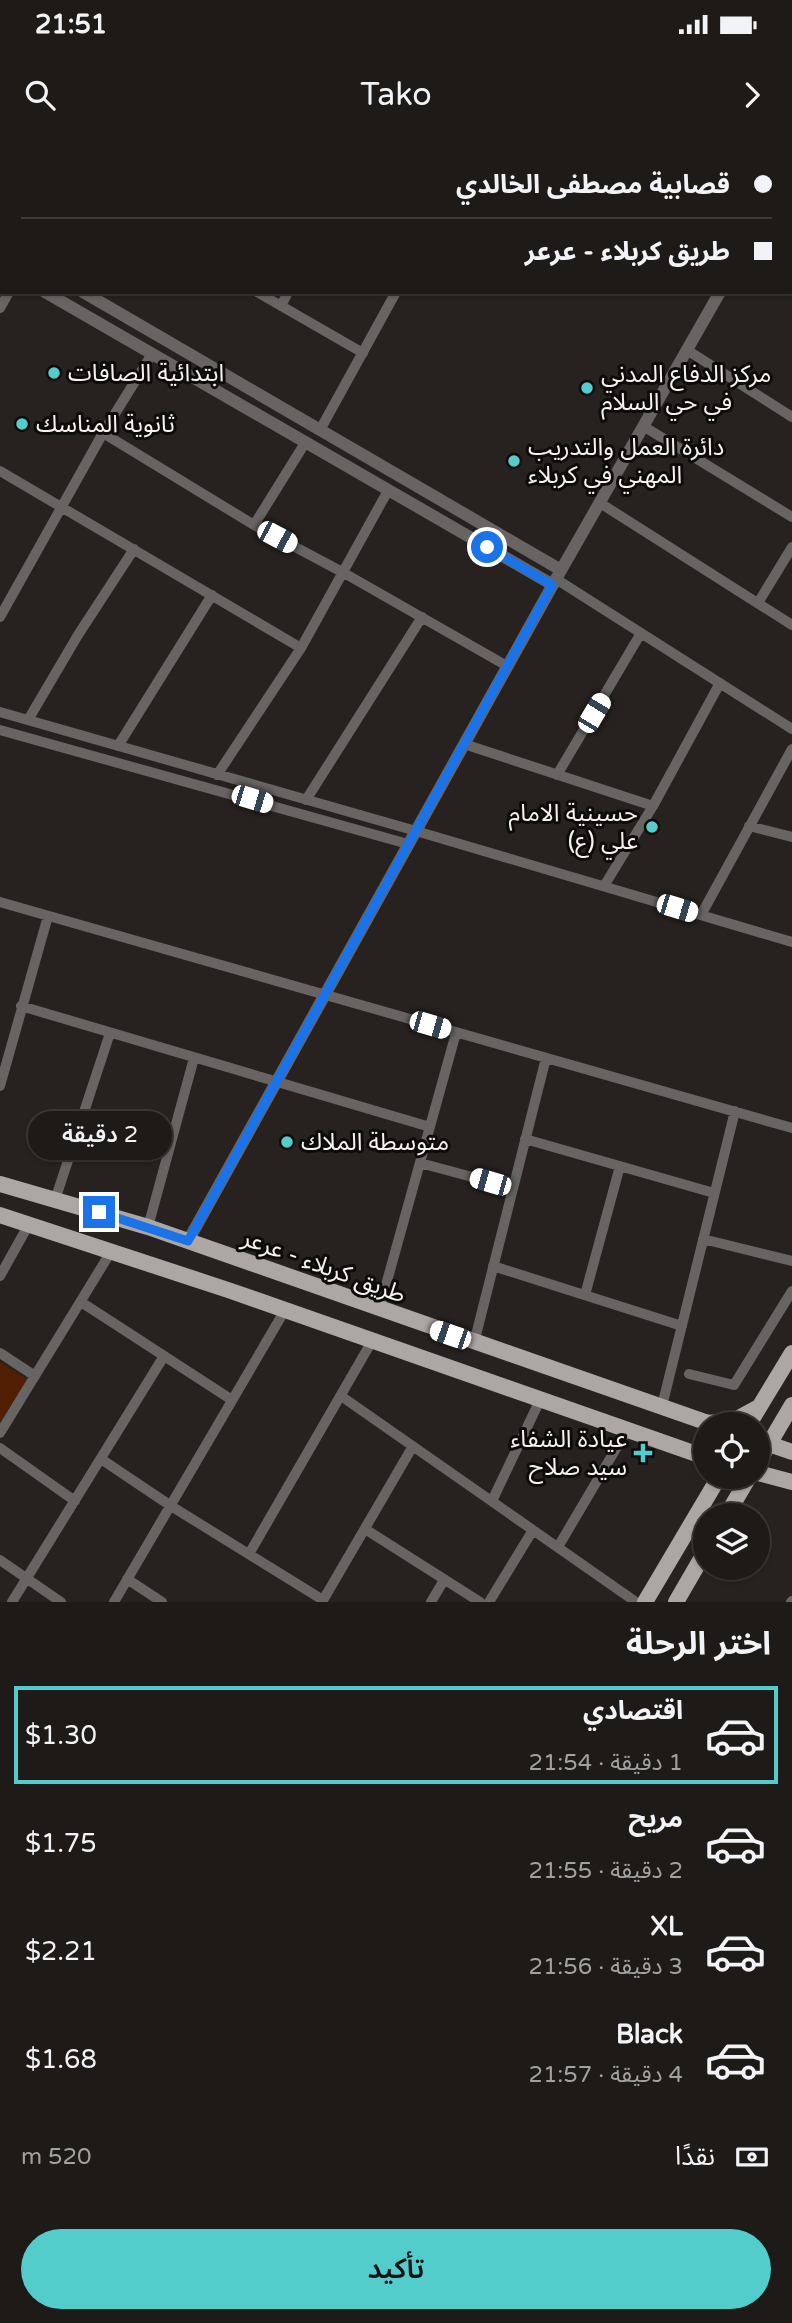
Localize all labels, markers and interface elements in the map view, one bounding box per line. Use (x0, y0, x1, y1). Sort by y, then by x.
text: 21:51 (35, 9, 107, 40)
icon: search (21, 76, 59, 114)
text: Tako (360, 76, 432, 114)
icon: forward (733, 76, 771, 114)
text: قصابية مصطفى الخالدي (456, 169, 730, 200)
text: طريق كربلاء - عرعر (525, 236, 730, 267)
place label: ابتدائية الصافات (68, 359, 224, 388)
place label: مركز الدفاع المدني في حي السلام (601, 360, 771, 421)
marker: ابتدائية الصافات (46, 365, 62, 381)
marker: مركز الدفاع المدني في حي السلام (579, 380, 595, 396)
place label: ثانوية المناسك (36, 410, 175, 439)
marker: ثانوية المناسك (14, 416, 30, 432)
place label: دائرة العمل والتدريب المهني في كربلاء (528, 433, 724, 494)
marker: دائرة العمل والتدريب المهني في كربلاء (506, 453, 522, 469)
car (254, 518, 301, 556)
route start (471, 531, 503, 563)
car (575, 690, 614, 736)
car (229, 783, 276, 815)
place label: حسينية الامام علي (ع) (509, 799, 638, 860)
marker: حسينية الامام علي (ع) (644, 819, 660, 835)
car (654, 892, 701, 924)
car (407, 1009, 454, 1041)
callout: 2 دقيقة (27, 1110, 171, 1160)
text: 2 دقيقة (62, 1121, 138, 1149)
place label: متوسطة الملاك (301, 1128, 449, 1157)
marker: متوسطة الملاك (279, 1134, 295, 1150)
car (467, 1166, 514, 1198)
route end (83, 1196, 115, 1228)
street label: طريق كربلاء - عرعر (237, 1223, 410, 1310)
car (427, 1318, 474, 1352)
map controls (693, 1412, 770, 1580)
button: locate (693, 1412, 770, 1489)
place label: عيادة الشفاء سيد صلاح (511, 1425, 627, 1484)
marker: عيادة الشفاء سيد صلاح (633, 1443, 653, 1463)
button: layers (693, 1503, 770, 1580)
text: اختر الرحلة (626, 1625, 771, 1663)
text: اقتصادي (583, 1695, 683, 1726)
icon: car (704, 1704, 767, 1767)
text: $1.30 (25, 1720, 97, 1751)
text: 1 دقيقة · 21:54 (528, 1749, 683, 1777)
text: مريح (628, 1803, 683, 1834)
icon: car (704, 1812, 767, 1875)
text: $1.75 (25, 1828, 97, 1859)
text: 2 دقيقة · 21:55 (528, 1857, 683, 1885)
text: XL (651, 1911, 683, 1942)
icon: car (704, 1920, 767, 1983)
text: $2.21 (25, 1936, 97, 1967)
text: 3 دقيقة · 21:56 (528, 1953, 683, 1981)
text: Black (616, 2019, 683, 2050)
icon: car (704, 2028, 767, 2091)
text: $1.68 (25, 2044, 97, 2075)
text: 4 دقيقة · 21:57 (528, 2061, 683, 2089)
icon: cash (733, 2138, 771, 2176)
text: نقدًا (675, 2141, 715, 2172)
text: 520 m (21, 2143, 91, 2171)
button: تأكيد (21, 2229, 771, 2309)

